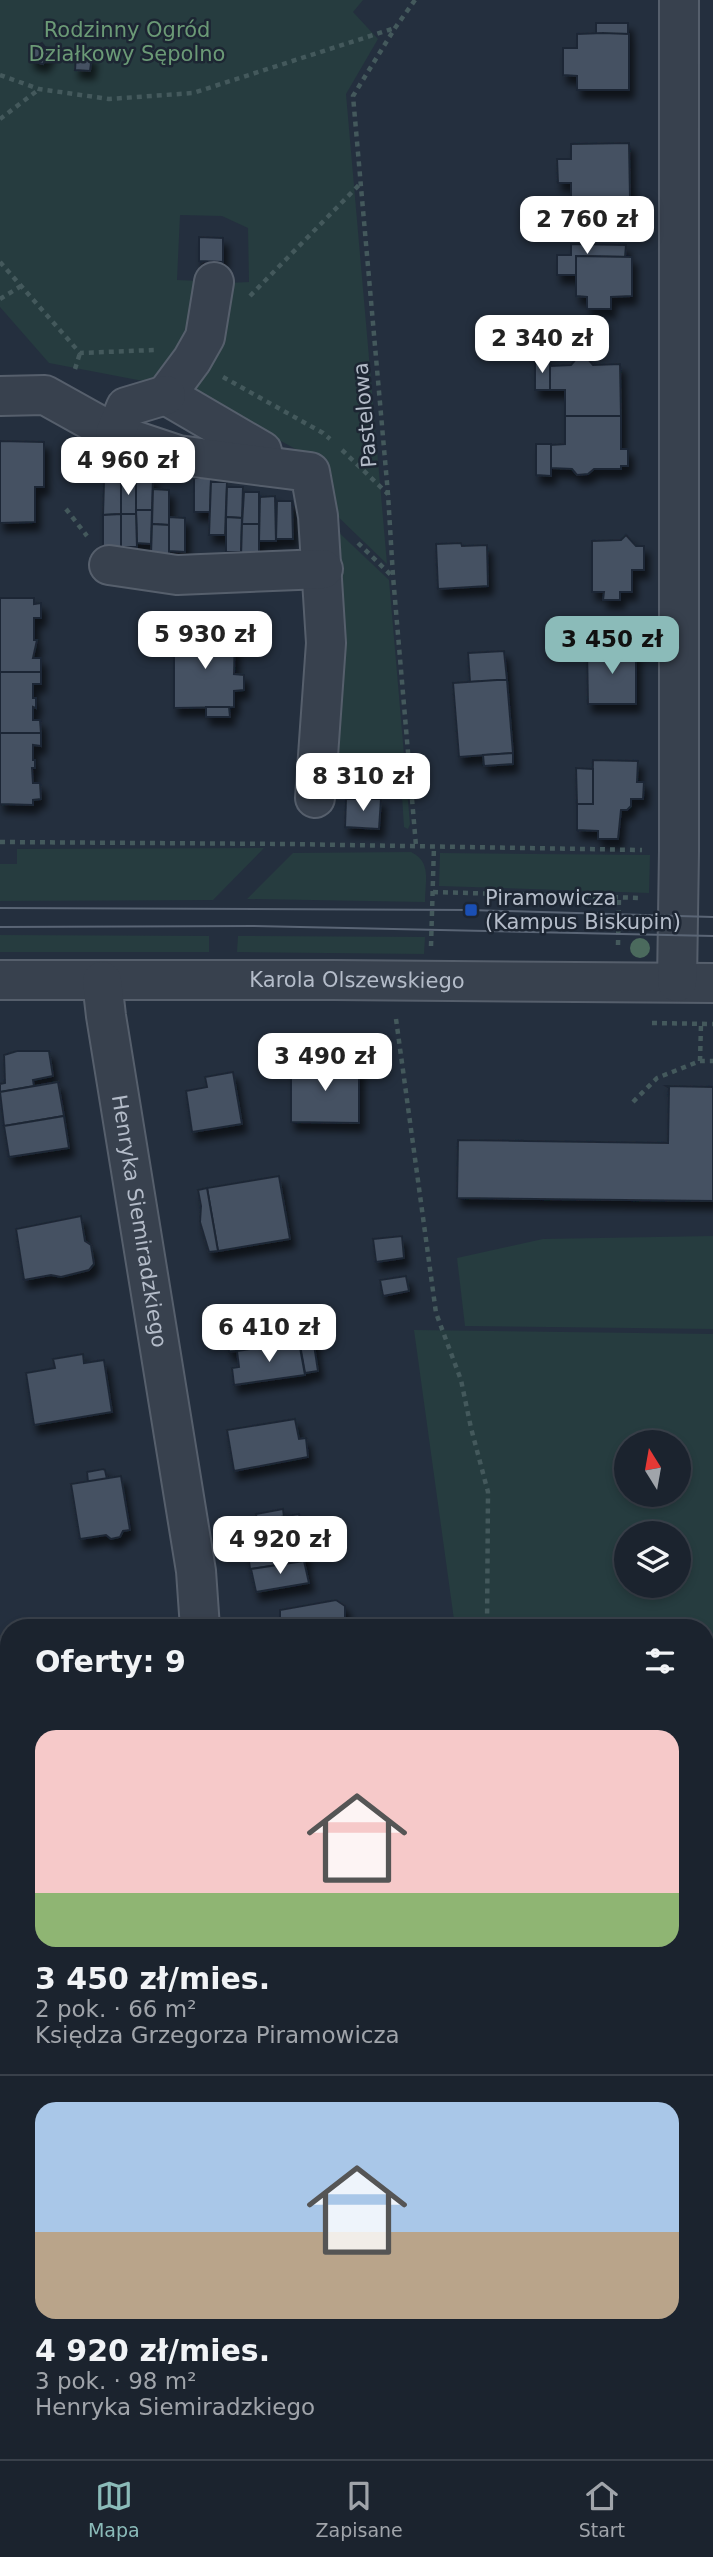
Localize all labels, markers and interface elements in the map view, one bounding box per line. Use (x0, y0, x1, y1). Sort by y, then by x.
park label: Rodzinny Ogród Działkowy Sępolno (29, 18, 225, 66)
pin: 2 760 zł (515, 196, 659, 256)
text: 2 760 zł (536, 206, 638, 232)
pin: 2 340 zł (470, 316, 614, 375)
text: 2 340 zł (491, 325, 593, 351)
street label: Pastelowa (348, 361, 382, 469)
pin: 4 960 zł (56, 438, 200, 497)
text: 4 960 zł (77, 447, 179, 473)
pin: 5 930 zł (133, 612, 277, 671)
pin: 3 450 zł (540, 616, 684, 676)
text: 5 930 zł (154, 621, 256, 647)
text: 3 450 zł (561, 626, 663, 652)
pin: 8 310 zł (291, 754, 435, 813)
text: 8 310 zł (312, 763, 414, 789)
place label: Piramowicza (Kampus Biskupin) (485, 886, 681, 934)
marker: Piramowicza (Kampus Biskupin) (463, 902, 479, 918)
street label: Karola Olszewskiego (249, 968, 465, 993)
pin: 3 490 zł (253, 1034, 397, 1093)
text: 3 490 zł (274, 1043, 376, 1069)
street label: Henryka Siemiradzkiego (107, 1093, 172, 1349)
pin: 6 410 zł (197, 1304, 341, 1364)
text: 6 410 zł (218, 1314, 320, 1340)
north arrow (614, 1430, 691, 1507)
map controls (614, 1430, 691, 1598)
pin: 4 920 zł (208, 1516, 352, 1576)
button: layers (614, 1521, 691, 1598)
text: 4 920 zł (229, 1526, 331, 1552)
icon: filters (641, 1642, 679, 1680)
text: Oferty: 9 (35, 1644, 186, 1679)
icon: home (294, 1775, 420, 1901)
text: 3 450 zł/mies. (35, 1961, 270, 1996)
text: 2 pok. · 66 m² (35, 1996, 196, 2022)
text: Księdza Grzegorza Piramowicza (35, 2022, 400, 2048)
icon: home (294, 2147, 420, 2273)
text: 4 920 zł/mies. (35, 2333, 270, 2368)
text: 3 pok. · 98 m² (35, 2368, 196, 2394)
text: Henryka Siemiradzkiego (35, 2394, 315, 2420)
tab: Mapa (88, 2477, 140, 2541)
tab: Zapisane (316, 2477, 403, 2541)
tab: Start (579, 2477, 625, 2541)

